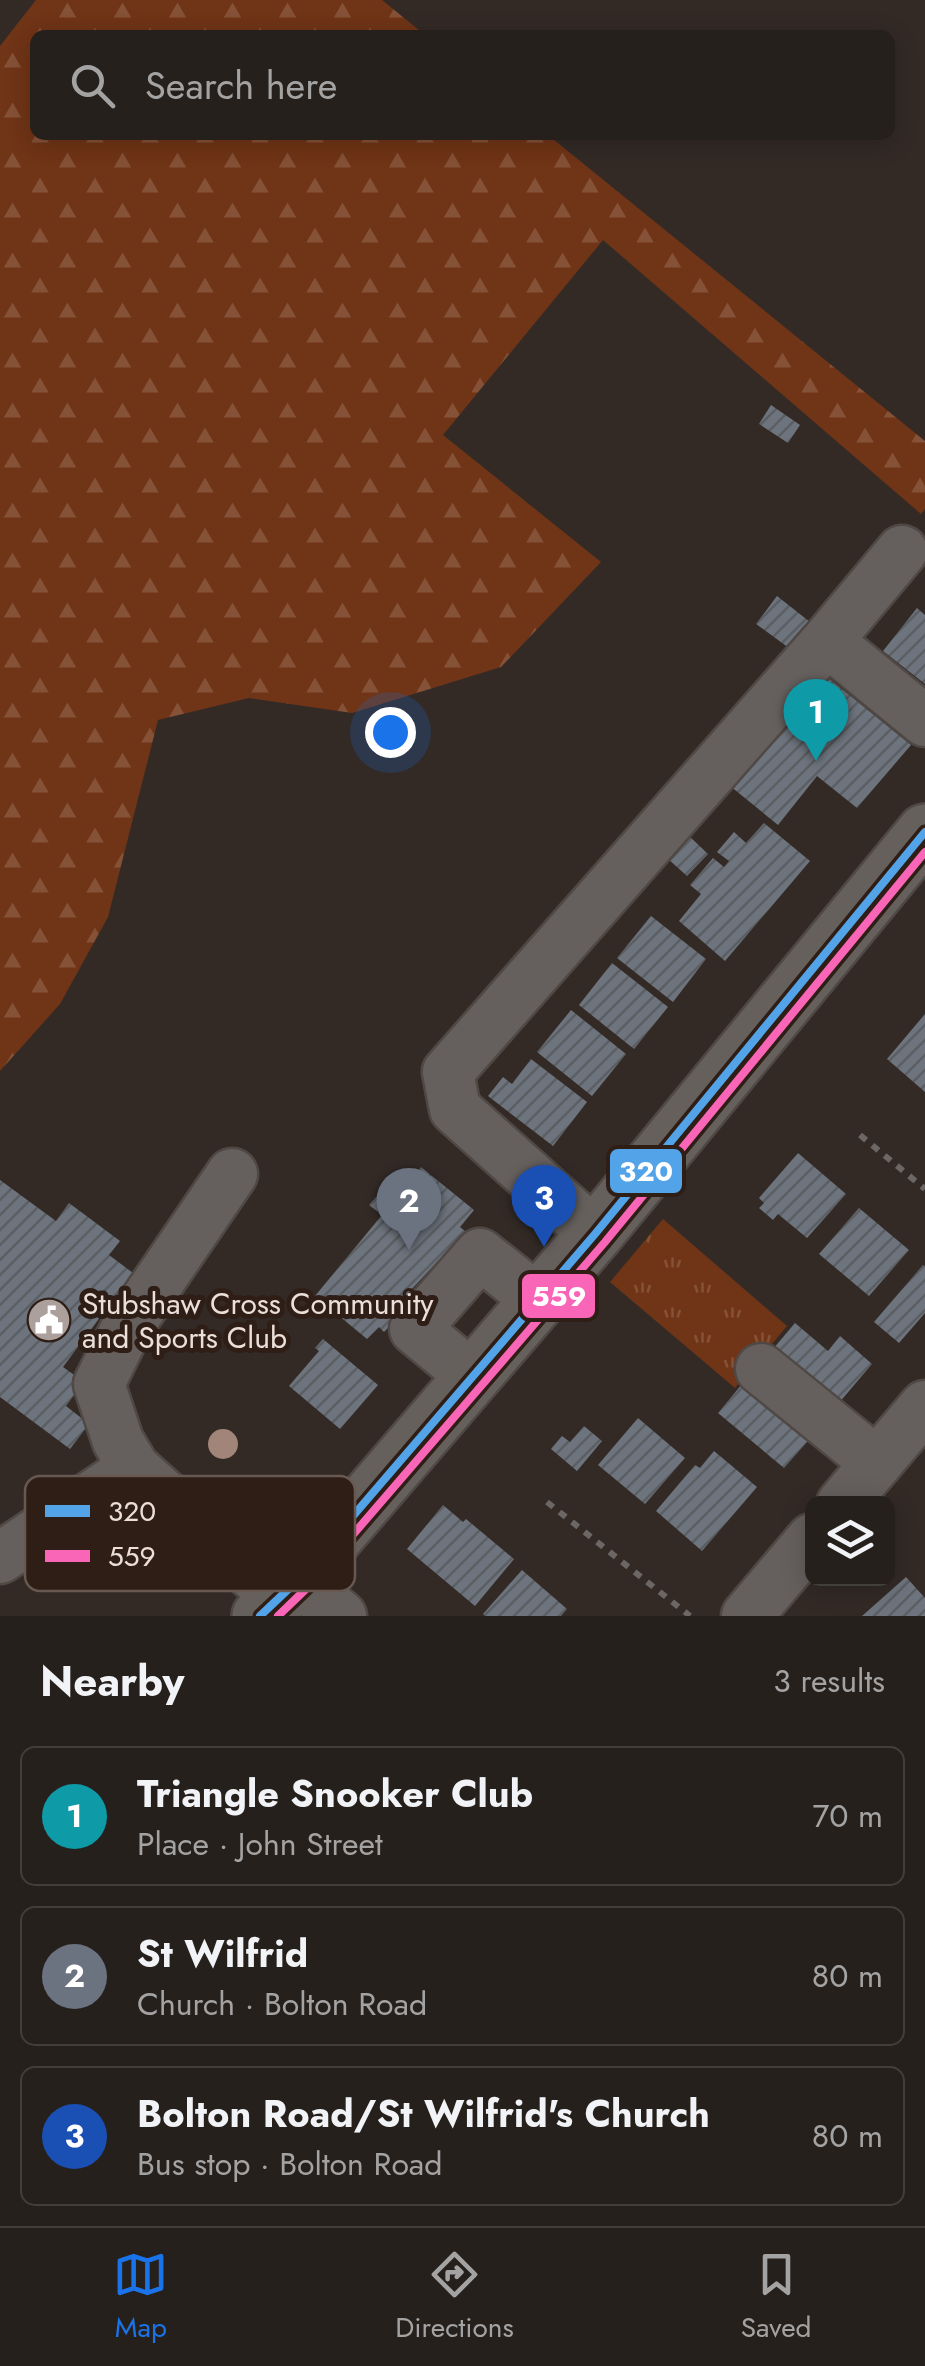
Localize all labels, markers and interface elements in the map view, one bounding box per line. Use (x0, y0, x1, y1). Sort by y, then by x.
search box (30, 30, 895, 140)
icon: search (65, 58, 120, 113)
text: Search here (145, 58, 337, 113)
pin: 1 (784, 678, 848, 761)
your location (365, 707, 416, 758)
line badge: 320 (608, 1147, 684, 1195)
text: 320 (619, 1151, 673, 1192)
pin: 3 (512, 1164, 576, 1247)
pin: 2 (376, 1168, 442, 1250)
line badge: 559 (520, 1272, 597, 1320)
text: 559 (532, 1276, 586, 1317)
place label: Stubshaw Cross Community and Sports Club (82, 1282, 434, 1359)
public building icon: Stubshaw Cross Community and Sports Club (26, 1297, 72, 1343)
legend (25, 1476, 355, 1591)
text: 320 (108, 1491, 156, 1532)
map controls (805, 1496, 895, 1586)
button: layers (805, 1496, 895, 1586)
text: 559 (108, 1536, 156, 1577)
text: Nearby (40, 1651, 184, 1712)
text: 3 results (773, 1658, 885, 1704)
text: Triangle Snooker Club (137, 1766, 533, 1821)
text: 1 (66, 1793, 83, 1839)
text: 70 m (812, 1793, 883, 1839)
text: Place · John Street (137, 1821, 383, 1867)
text: St Wilfrid (137, 1926, 308, 1981)
text: 2 (64, 1953, 85, 1999)
text: 80 m (812, 1953, 883, 1999)
text: Church · Bolton Road (137, 1981, 427, 2027)
text: Bolton Road/St Wilfrid's Church (137, 2086, 710, 2141)
text: 3 (65, 2113, 84, 2159)
text: 80 m (812, 2113, 883, 2159)
text: Bus stop · Bolton Road (137, 2141, 443, 2187)
tab: Map (113, 2247, 168, 2348)
tab: Directions (395, 2247, 514, 2348)
tab: Saved (741, 2247, 812, 2348)

